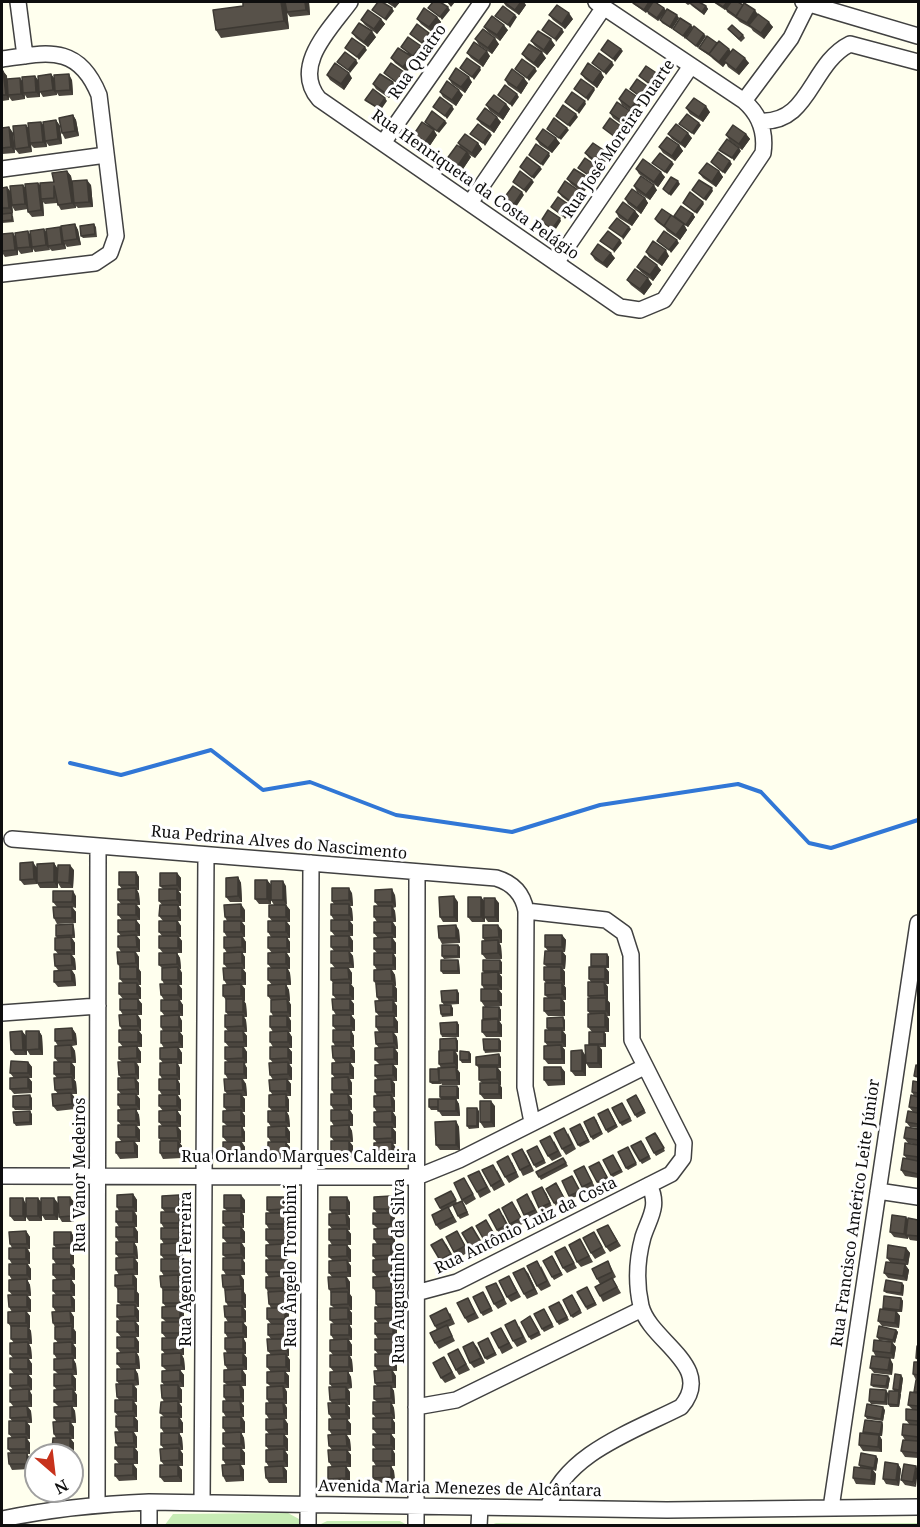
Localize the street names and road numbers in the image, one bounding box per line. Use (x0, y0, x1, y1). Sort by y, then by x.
street label: Rua Quatro (385, 21, 451, 103)
street label: Rua José Moreira Duarte (559, 56, 679, 222)
street label: Rua Henriqueta da Costa Pelágio (368, 106, 582, 264)
street label: Rua Pedrina Alves do Nascimento (150, 822, 408, 864)
street label: Rua Francisco Américo Leite Júnior (828, 1078, 884, 1348)
street label: Rua Vanor Medeiros (70, 1098, 90, 1252)
street label: Rua Orlando Marques Caldeira (181, 1147, 417, 1167)
street label: Rua Antônio Luiz da Costa (432, 1173, 620, 1279)
street label: Rua Augustinho da Silva (389, 1178, 409, 1364)
street label: Rua Ângelo Trombini (281, 1184, 301, 1348)
street label: Rua Agenor Ferreira (176, 1191, 196, 1347)
street label: Avenida Maria Menezes de Alcântara (318, 1477, 602, 1501)

